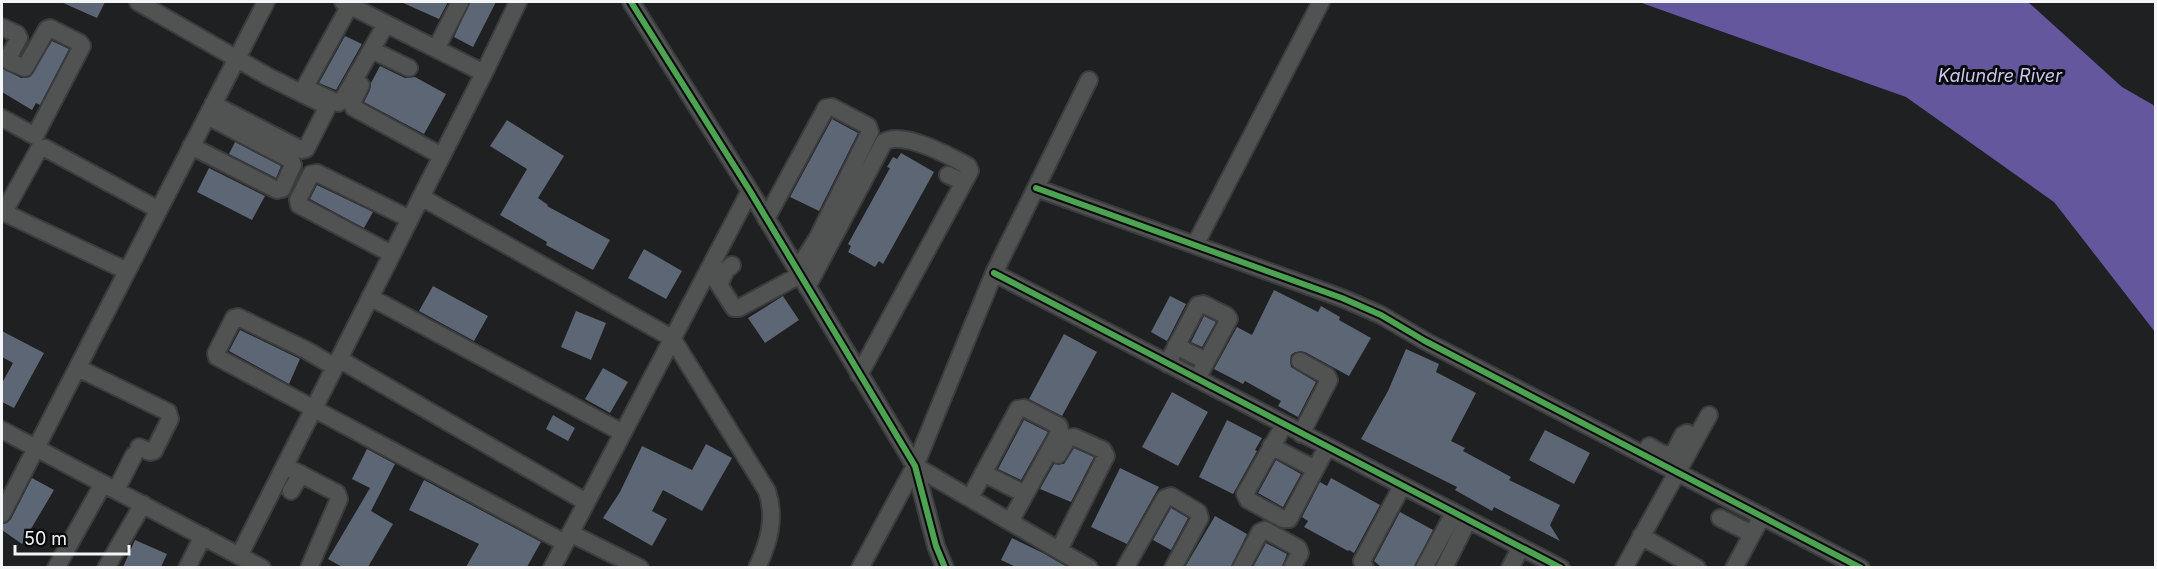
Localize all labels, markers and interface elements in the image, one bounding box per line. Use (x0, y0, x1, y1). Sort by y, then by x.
water label: Kalundre River (1938, 65, 2063, 86)
scale bar (15, 518, 129, 556)
text: 50 m (24, 528, 67, 549)

